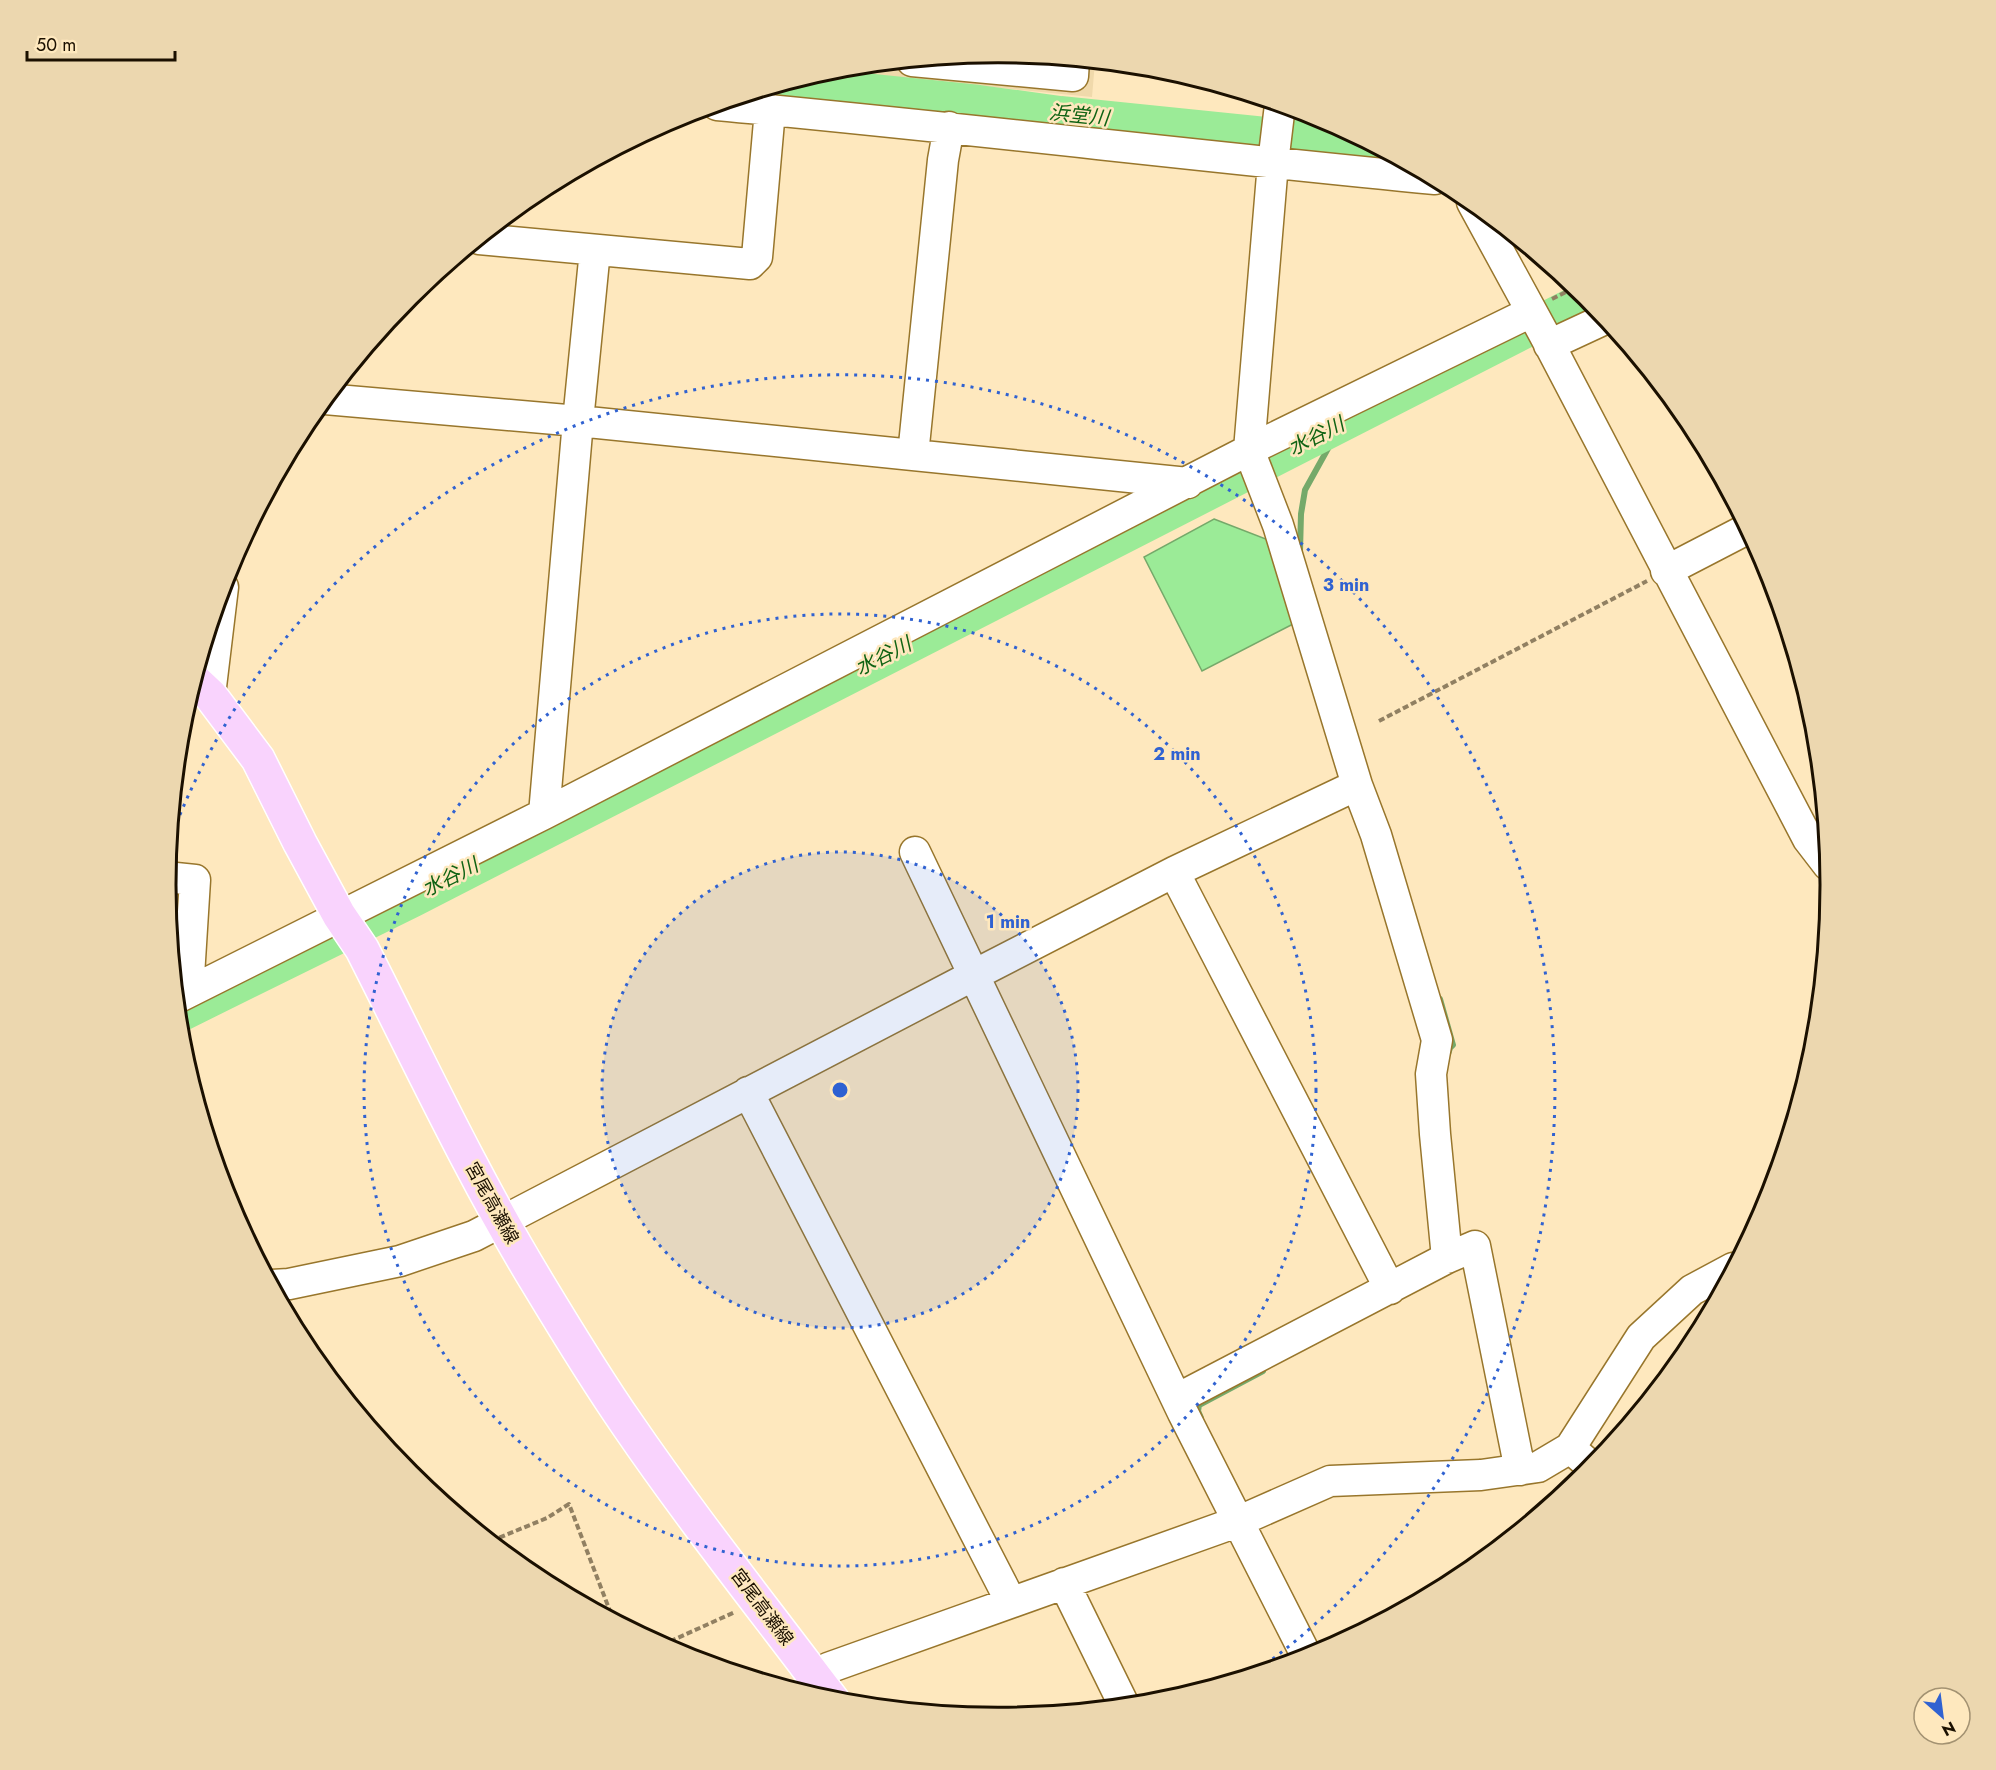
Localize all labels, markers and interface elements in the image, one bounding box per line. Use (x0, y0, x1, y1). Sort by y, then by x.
scale bar (27, 24, 176, 62)
text: 50 m (36, 32, 76, 58)
water label: 浜堂川 (1048, 98, 1112, 133)
water label: 水谷川 (1283, 409, 1351, 463)
text: 3 min (1323, 572, 1369, 598)
water label: 水谷川 (850, 629, 918, 683)
text: 2 min (1153, 741, 1201, 767)
water label: 水谷川 (417, 850, 485, 904)
text: 1 min (986, 909, 1030, 935)
centre of rings (830, 1080, 850, 1100)
street label: 宮尾高瀬線 (459, 1157, 525, 1249)
street label: 宮尾高瀬線 (725, 1563, 799, 1651)
north arrow (1912, 1686, 1972, 1746)
text: N (1938, 1716, 1960, 1742)

